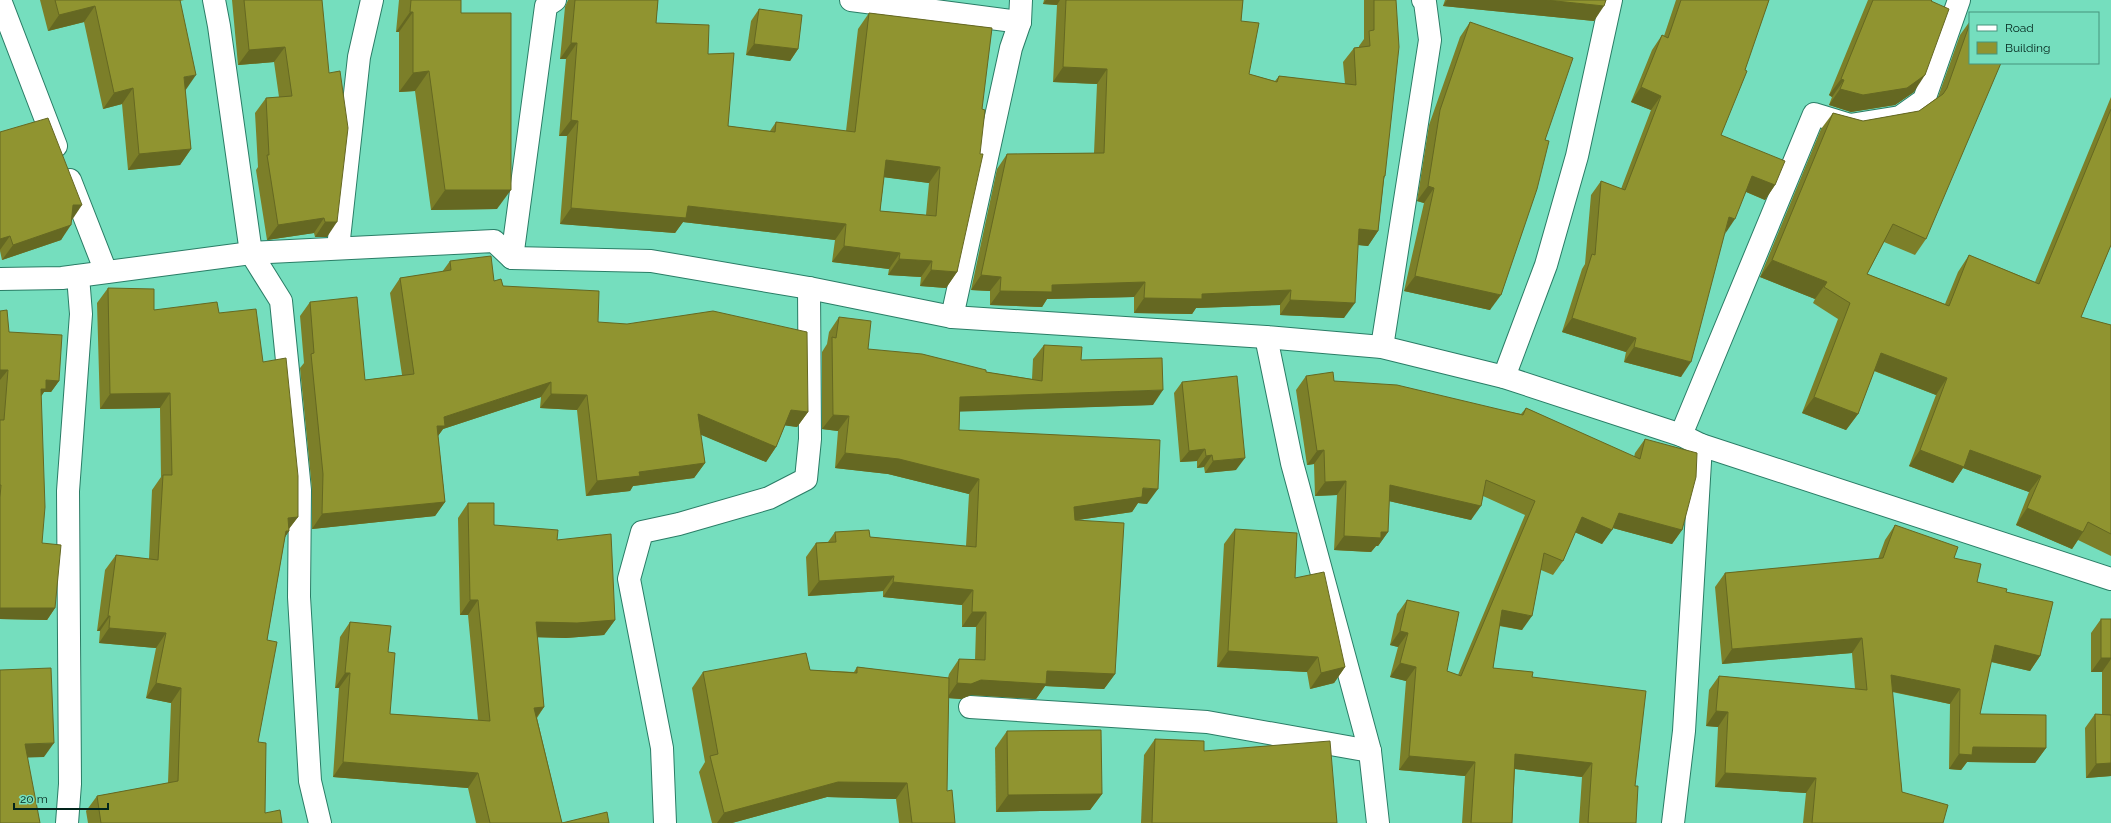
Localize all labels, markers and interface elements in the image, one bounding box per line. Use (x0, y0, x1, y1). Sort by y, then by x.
legend (1969, 12, 2099, 64)
text: Road (2005, 21, 2034, 35)
text: Building (2005, 41, 2051, 55)
scale bar (14, 785, 108, 811)
text: 20 m (20, 792, 48, 806)

